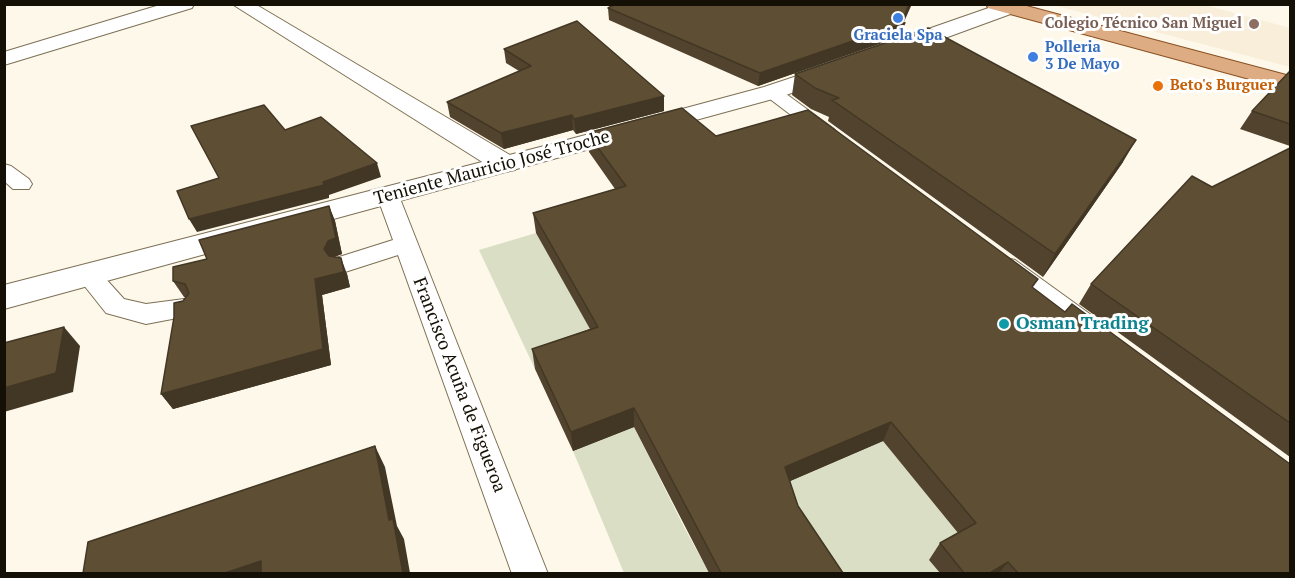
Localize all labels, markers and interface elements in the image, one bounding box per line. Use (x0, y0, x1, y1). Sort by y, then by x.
marker: Graciela Spa (891, 11, 905, 25)
place label: Colegio Técnico San Miguel (1045, 15, 1242, 33)
marker: Colegio Técnico San Miguel (1247, 17, 1261, 31)
place label: Graciela Spa (854, 27, 942, 45)
place label: Polleria 3 De Mayo (1045, 39, 1120, 74)
marker: Polleria 3 De Mayo (1026, 50, 1040, 64)
place label: Beto's Burguer (1170, 77, 1274, 95)
marker: Beto's Burguer (1151, 79, 1165, 93)
street label: Teniente Mauricio José Troche (372, 126, 612, 210)
street label: Francisco Acuña de Figueroa (408, 274, 510, 496)
place label: Osman Trading (1016, 313, 1149, 335)
marker: Osman Trading (997, 317, 1011, 331)

